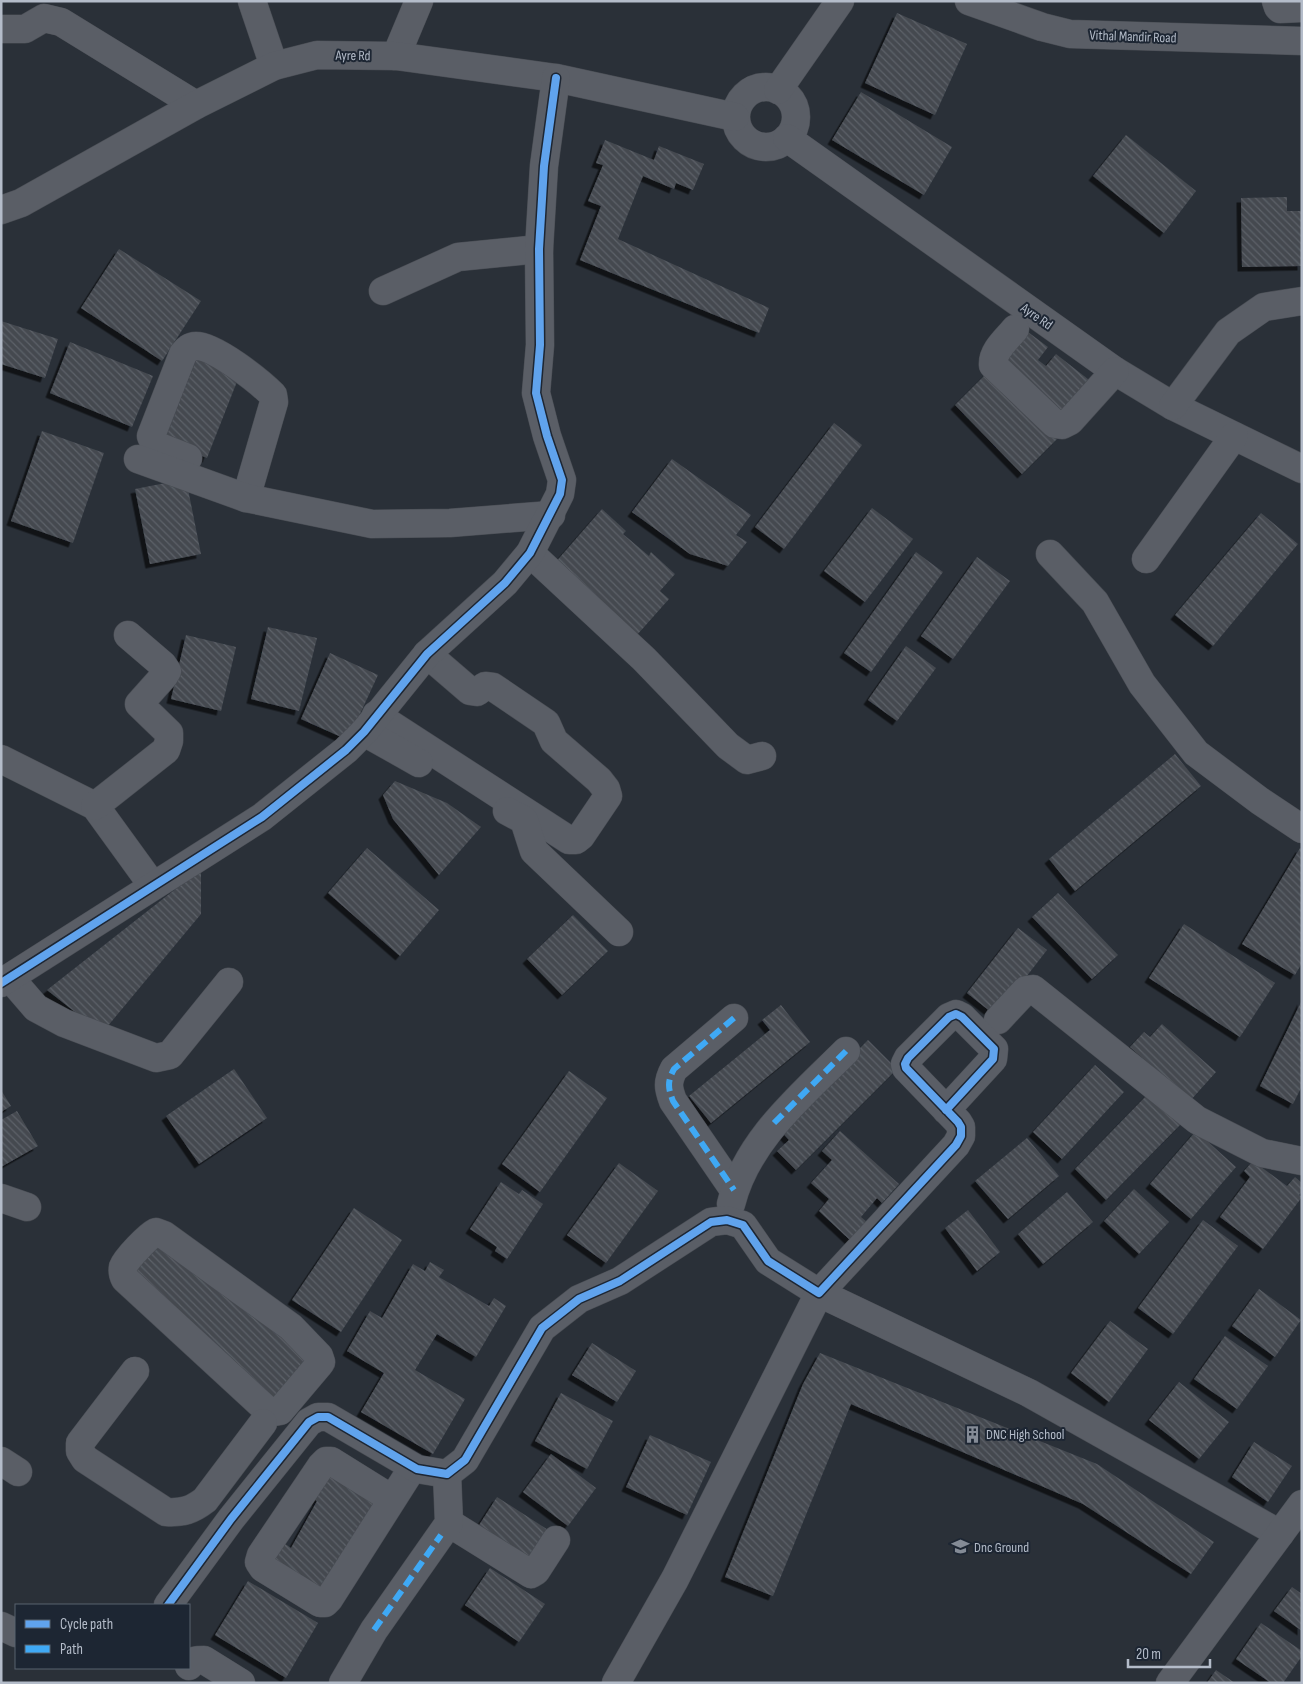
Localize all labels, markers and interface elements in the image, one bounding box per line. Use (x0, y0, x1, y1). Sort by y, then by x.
street label: Vithal Mandir Road (1089, 26, 1177, 47)
street label: Ayre Rd (334, 47, 371, 64)
street label: Ayre Rd (1017, 299, 1056, 334)
building icon: DNC High School (962, 1424, 982, 1444)
place label: DNC High School (986, 1426, 1064, 1443)
school or university icon: Dnc Ground (950, 1537, 970, 1557)
place label: Dnc Ground (974, 1539, 1029, 1556)
legend (15, 1604, 190, 1669)
text: Cycle path (60, 1615, 113, 1634)
scale bar (1128, 1636, 1210, 1668)
text: Path (60, 1640, 83, 1659)
text: 20 m (1136, 1645, 1161, 1664)

